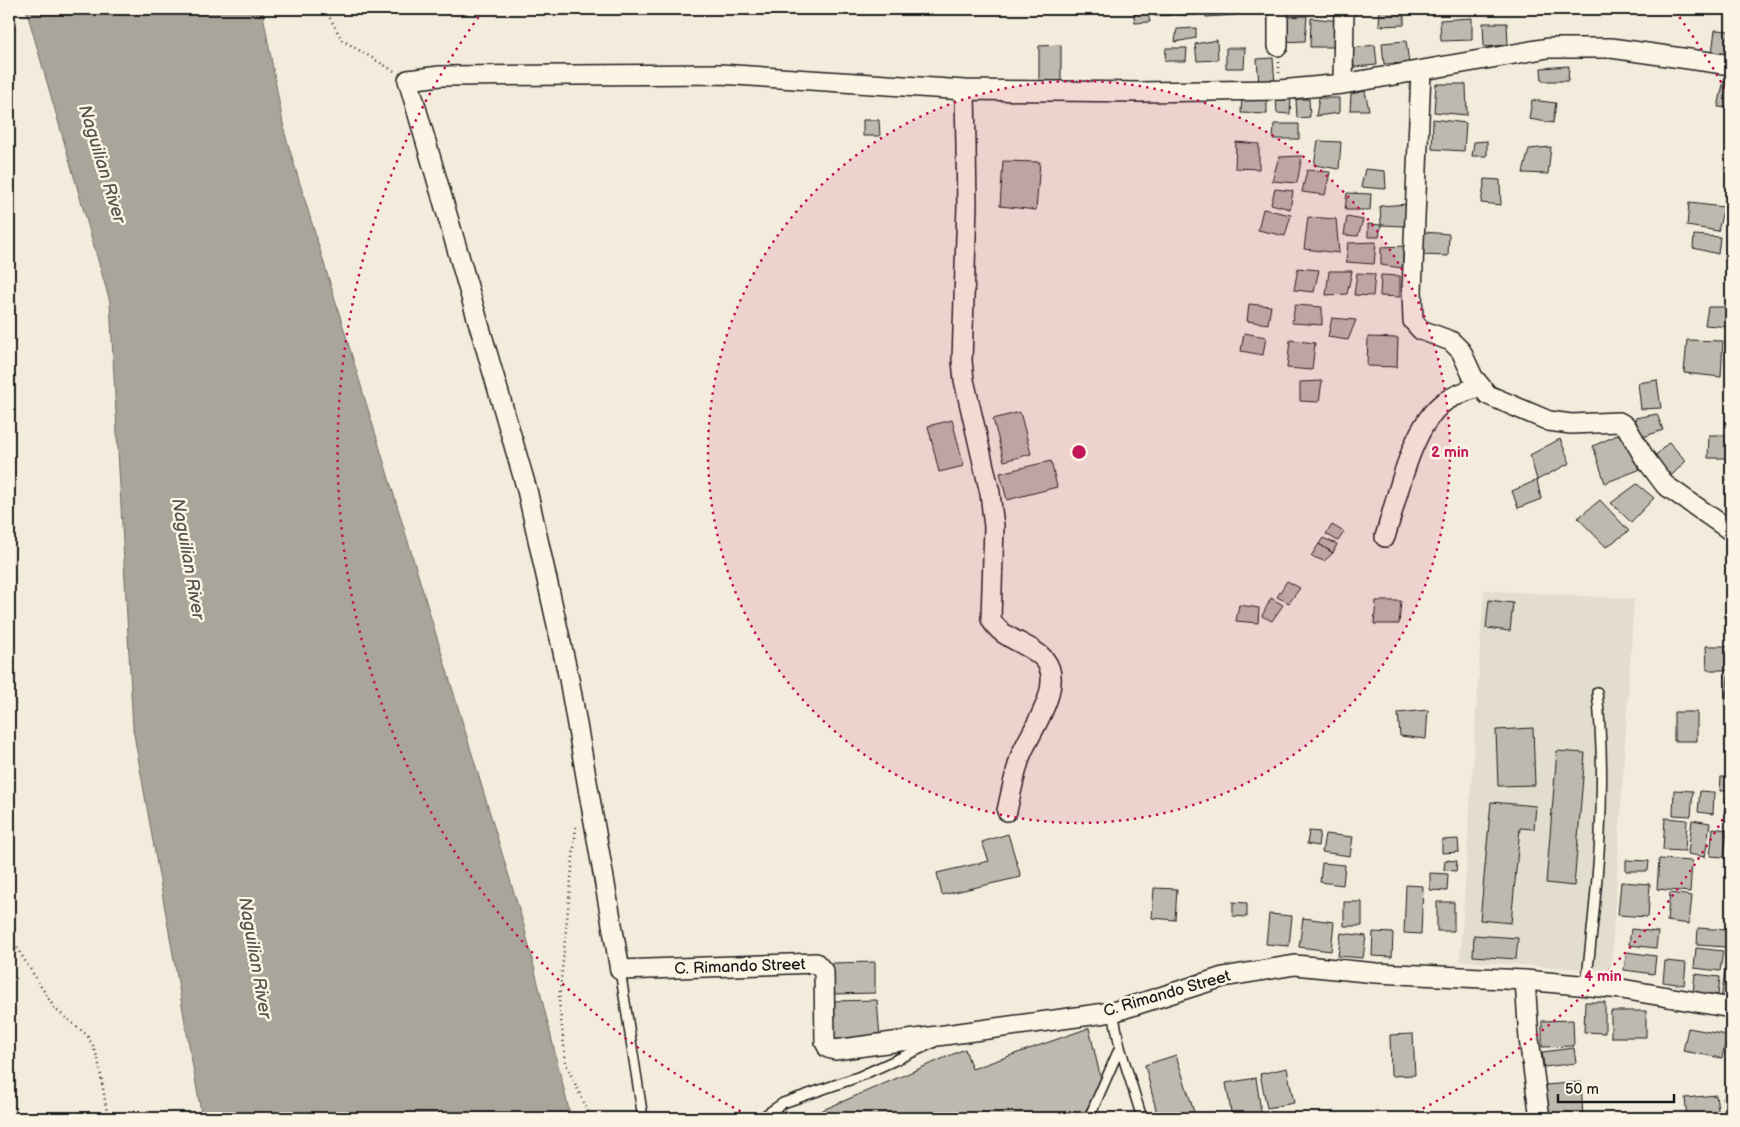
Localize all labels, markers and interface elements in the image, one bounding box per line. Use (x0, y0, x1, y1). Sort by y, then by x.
water label: Naguilian River (74, 102, 130, 227)
centre of rings (1070, 443, 1088, 461)
text: 2 min (1431, 443, 1469, 462)
water label: Naguilian River (167, 497, 209, 623)
water label: Naguilian River (234, 896, 276, 1022)
street label: C. Rimando Street (674, 955, 806, 979)
street label: C. Rimando Street (1101, 967, 1233, 1021)
text: 4 min (1584, 967, 1622, 986)
scale bar (1558, 1072, 1674, 1104)
text: 50 m (1565, 1080, 1599, 1099)

